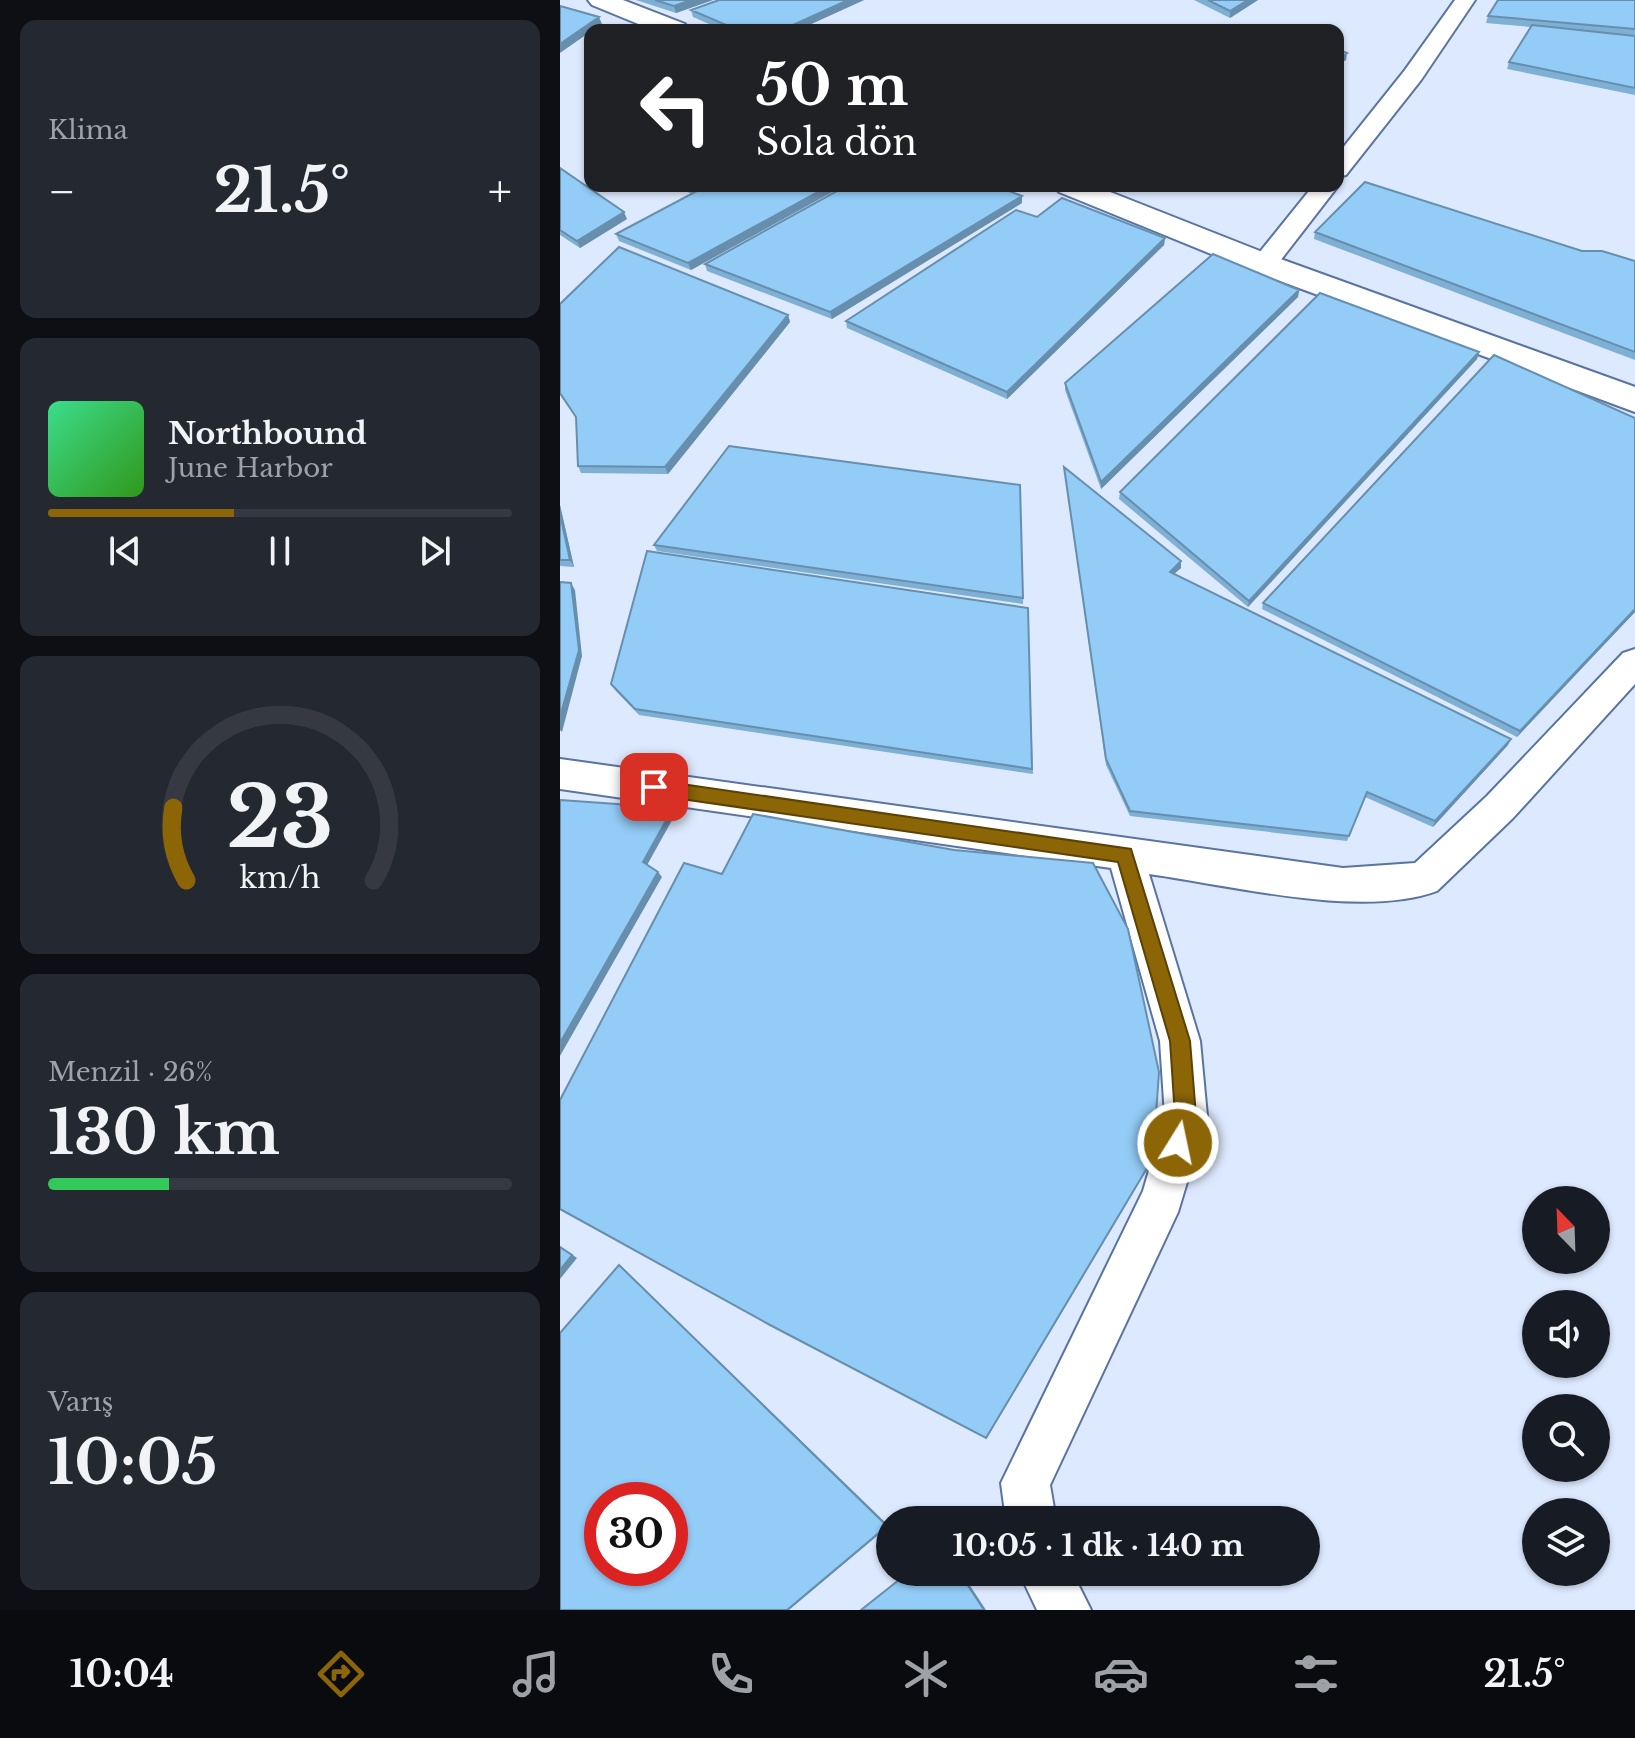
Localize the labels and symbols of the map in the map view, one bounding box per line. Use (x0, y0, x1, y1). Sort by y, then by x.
pin (620, 753, 688, 821)
position arrow (1136, 1101, 1220, 1185)
north arrow (1522, 1186, 1610, 1274)
speed limit sign: 30 (584, 1482, 688, 1586)

